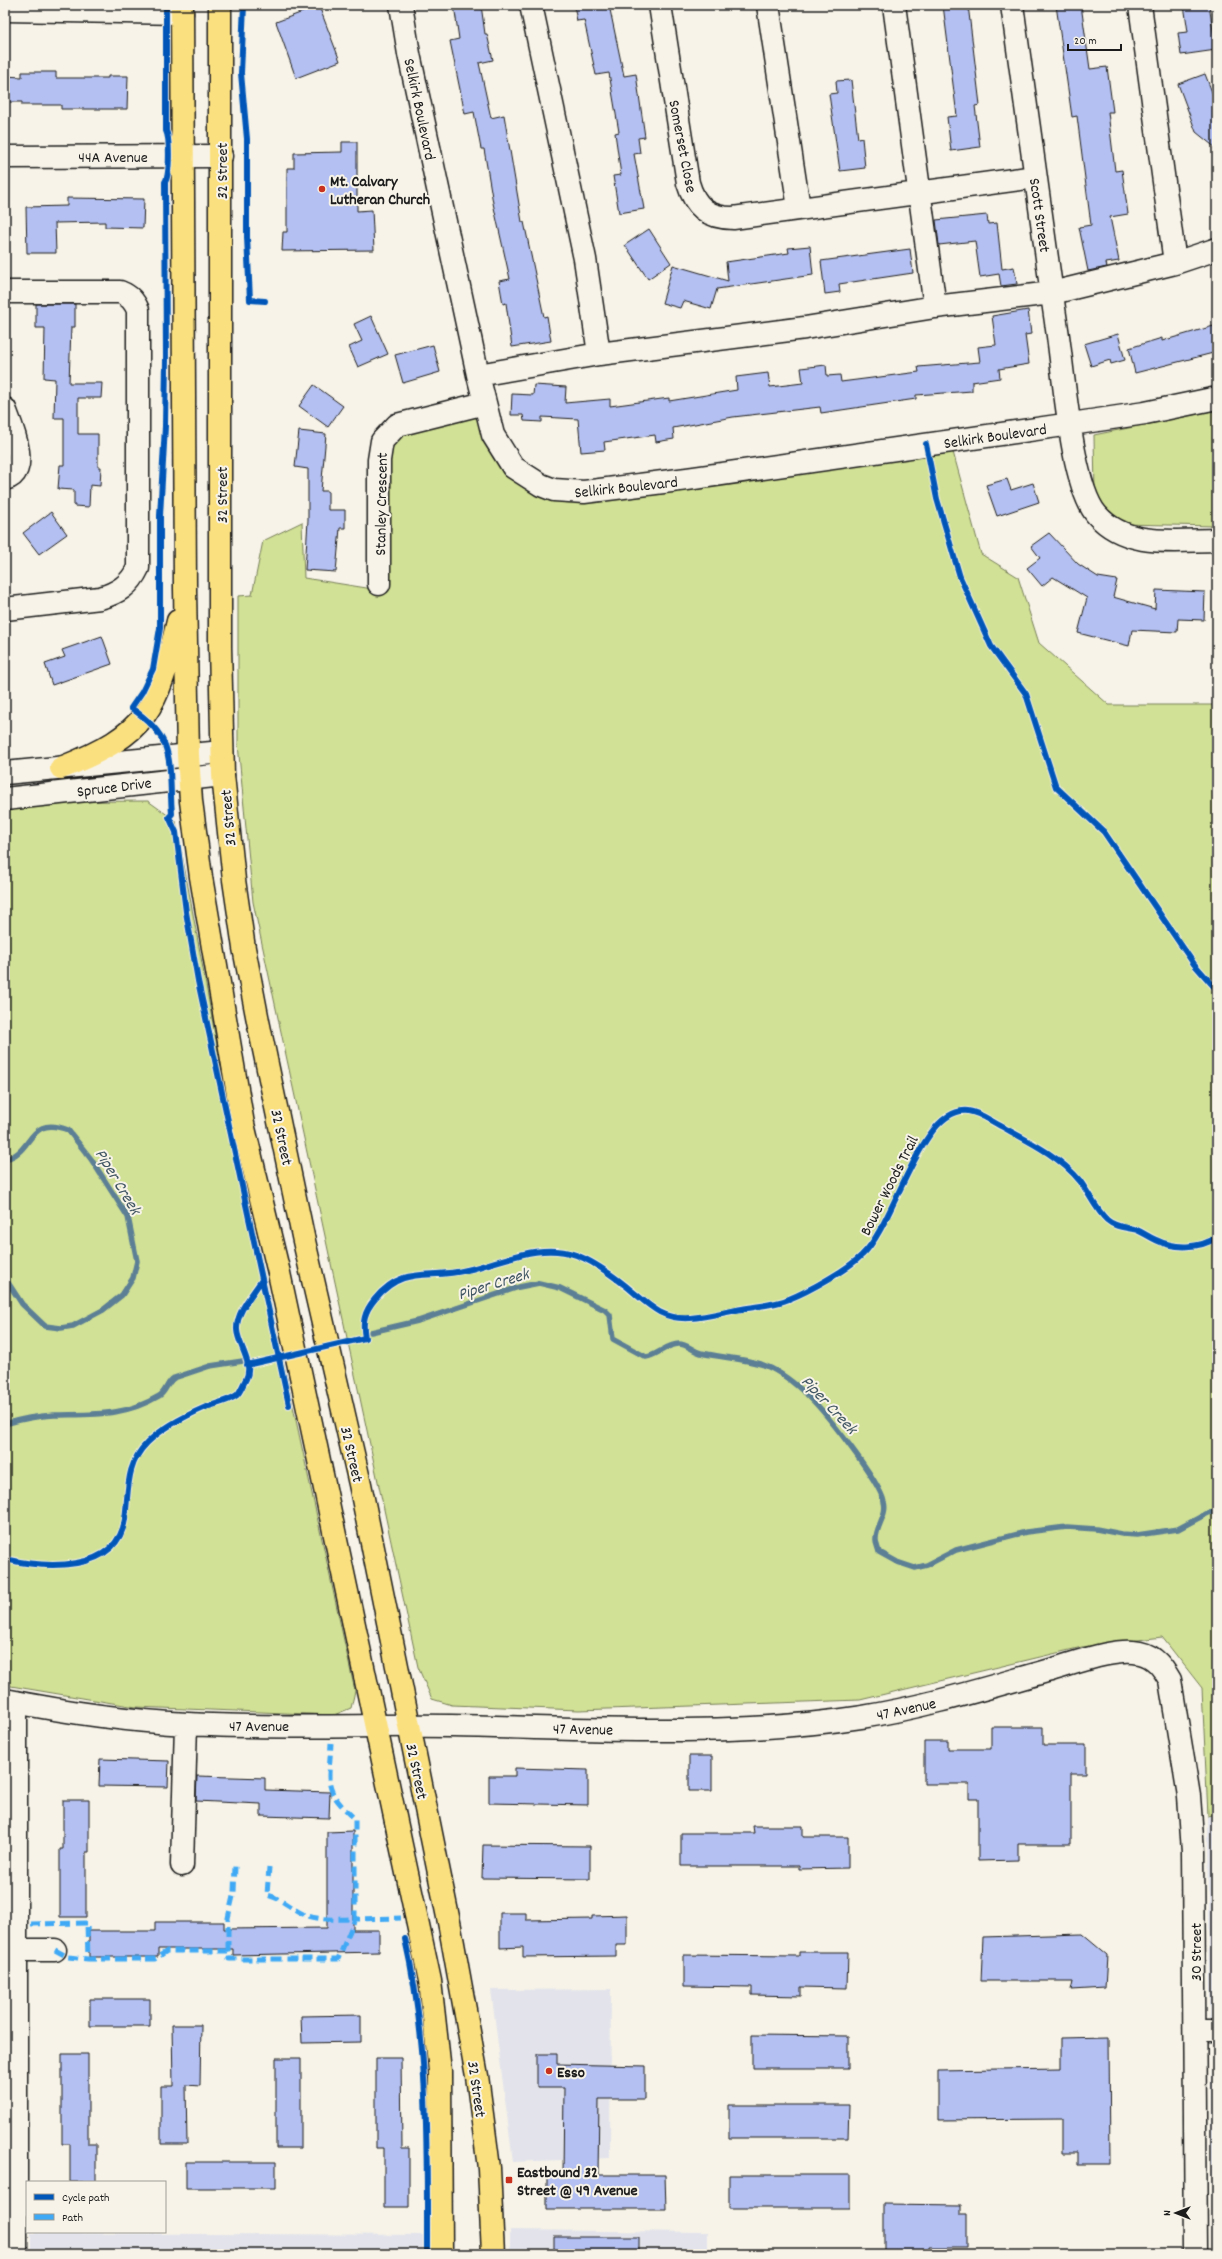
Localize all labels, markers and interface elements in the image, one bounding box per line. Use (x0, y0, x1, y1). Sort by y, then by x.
scale bar (1068, 26, 1121, 52)
text: 20 m (1074, 33, 1097, 50)
street label: Selkirk Boulevard (397, 56, 441, 163)
street label: Somerset Close (661, 98, 702, 195)
street label: 32 Street (212, 143, 235, 199)
street label: 44A Avenue (78, 147, 148, 170)
place label: Mt. Calvary Lutheran Church (330, 171, 430, 212)
street label: Scott Street (1022, 177, 1055, 254)
marker: Mt. Calvary Lutheran Church (317, 184, 327, 194)
street label: Selkirk Boulevard (942, 419, 1048, 456)
street label: Stanley Crescent (370, 452, 395, 556)
street label: 32 Street (212, 467, 235, 523)
street label: Selkirk Boulevard (574, 472, 679, 505)
street label: Spruce Drive (76, 772, 153, 804)
street label: 32 Street (216, 788, 243, 847)
street label: 32 Street (263, 1107, 298, 1168)
street label: Bower Woods Trail (855, 1132, 925, 1240)
water label: Piper Creek (87, 1145, 147, 1222)
water label: Piper Creek (455, 1263, 534, 1308)
water label: Piper Creek (794, 1371, 863, 1442)
street label: 32 Street (333, 1424, 368, 1485)
street label: 47 Avenue (875, 1693, 938, 1728)
street label: 47 Avenue (229, 1716, 289, 1739)
street label: 47 Avenue (553, 1718, 613, 1743)
street label: 32 Street (398, 1741, 433, 1802)
street label: 30 Street (1186, 1923, 1209, 1981)
street label: 32 Street (460, 2060, 491, 2119)
place label: Esso (557, 2062, 585, 2085)
marker: Esso (544, 2066, 554, 2076)
place label: Eastbound 32 Street @ 49 Avenue (517, 2162, 637, 2203)
marker: Eastbound 32 Street @ 49 Avenue (504, 2175, 514, 2185)
legend (26, 2181, 166, 2233)
text: Cycle path (62, 2190, 110, 2207)
north arrow (1156, 2193, 1196, 2233)
text: Path (62, 2210, 83, 2227)
text: N (1160, 2210, 1176, 2216)

